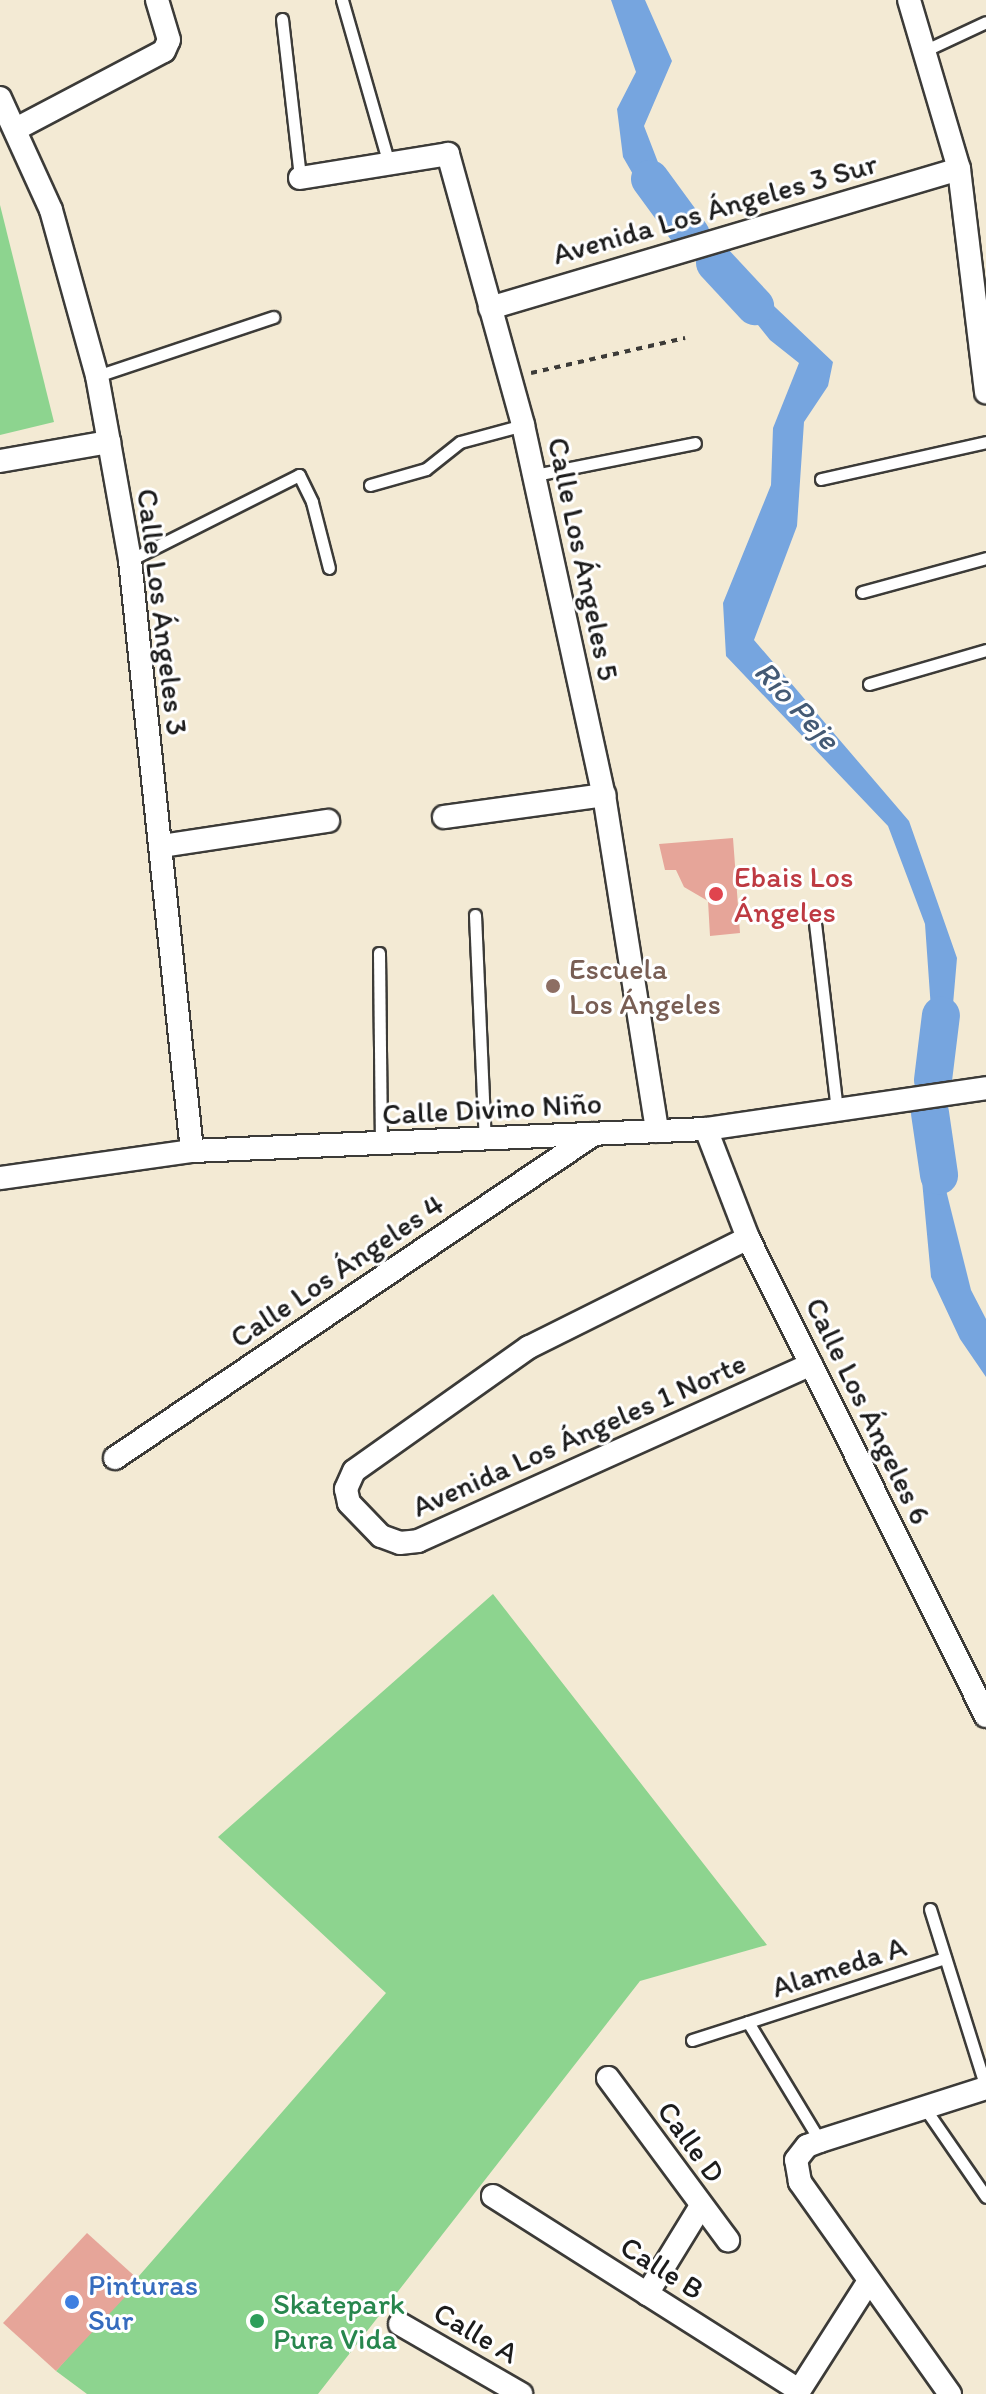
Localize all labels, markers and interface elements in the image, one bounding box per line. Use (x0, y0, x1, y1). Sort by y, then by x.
street label: Avenida Los Ángeles 3 Sur (548, 145, 882, 273)
street label: Calle Los Ángeles 5 (540, 434, 626, 684)
street label: Calle Los Ángeles 3 (129, 487, 195, 737)
water label: Río Peje (747, 653, 847, 757)
place label: Ebais Los Ángeles (734, 859, 853, 930)
marker: Ebais Los Ángeles (705, 883, 727, 905)
place label: Escuela Los Ángeles (569, 951, 721, 1022)
marker: Escuela Los Ángeles (544, 977, 562, 995)
street label: Calle Divino Niño (381, 1085, 603, 1133)
street label: Calle Los Ángeles 4 (223, 1186, 451, 1356)
street label: Calle Los Ángeles 6 (797, 1292, 939, 1530)
street label: Avenida Los Ángeles 1 Norte (406, 1345, 752, 1525)
street label: Alameda A (767, 1928, 911, 2006)
street label: Calle D (649, 2094, 733, 2190)
street label: Calle B (613, 2228, 711, 2308)
place label: Pinturas Sur (88, 2267, 198, 2338)
place label: Skatepark Pura Vida (273, 2286, 405, 2356)
marker: Pinturas Sur (63, 2293, 81, 2311)
street label: Calle A (427, 2294, 525, 2372)
marker: Skatepark Pura Vida (248, 2312, 266, 2330)

